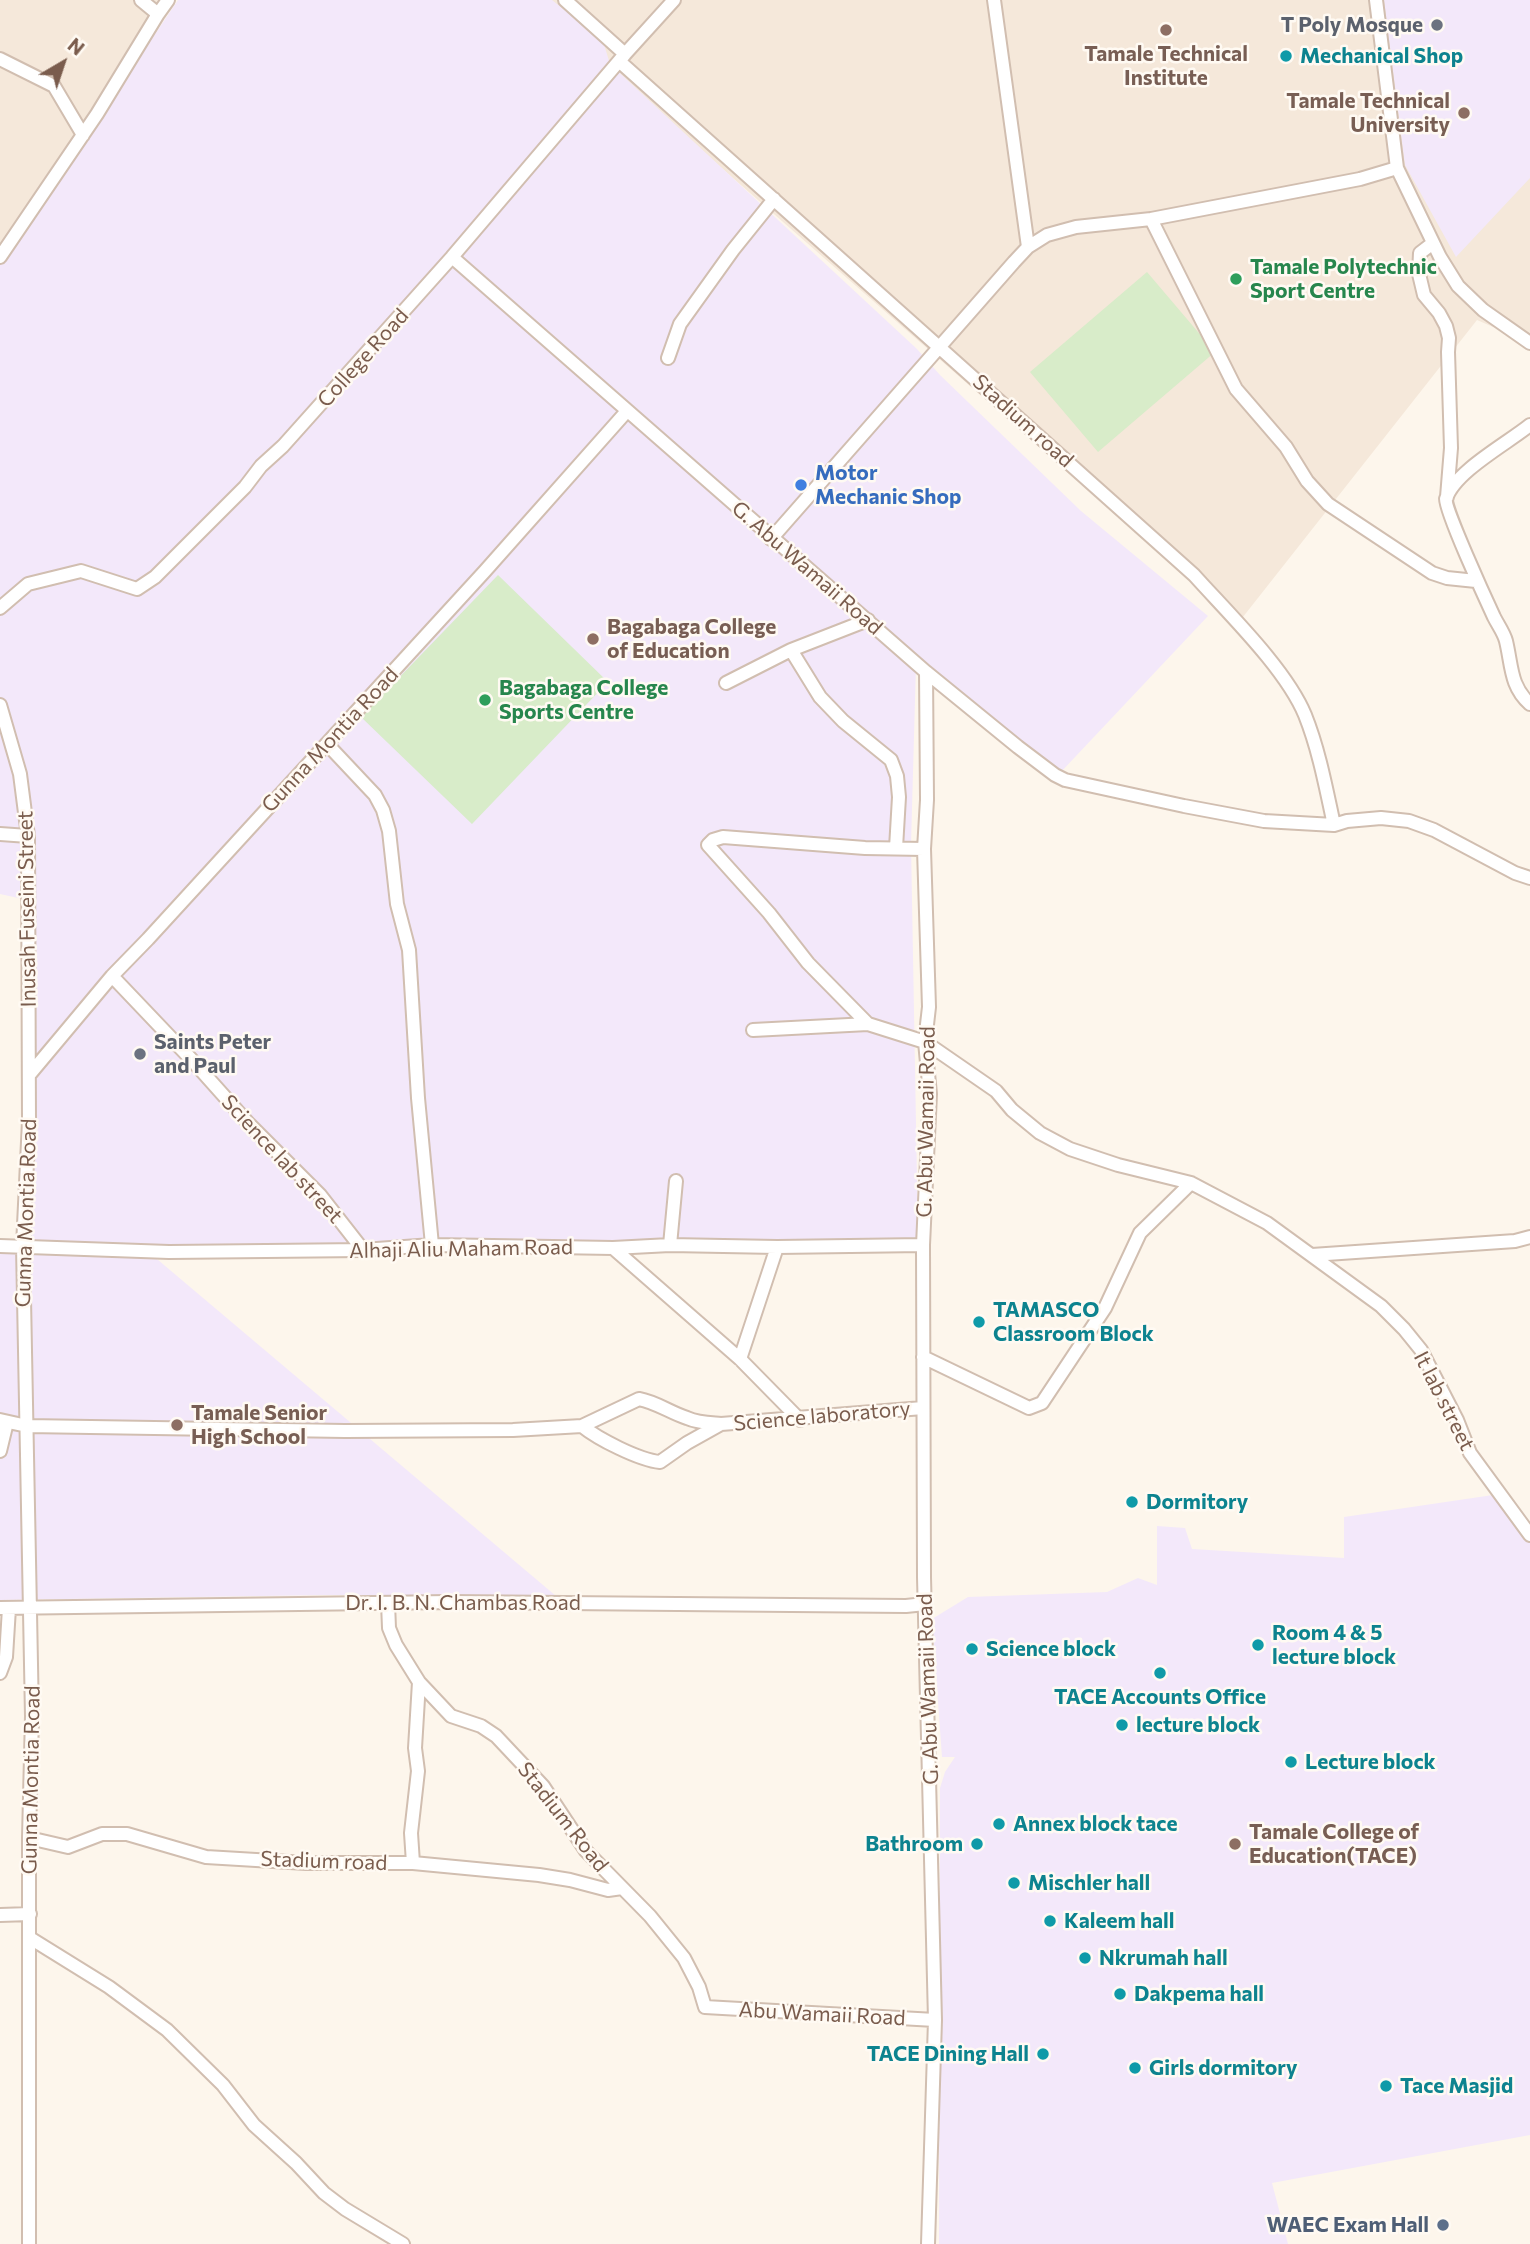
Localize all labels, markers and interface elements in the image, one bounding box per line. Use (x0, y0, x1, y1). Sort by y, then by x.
place label: T Poly Mosque (1281, 12, 1423, 38)
marker: T Poly Mosque (1429, 17, 1445, 33)
marker: Tamale Technical Institute (1158, 22, 1174, 38)
north arrow (28, 28, 98, 98)
text: N (64, 33, 89, 60)
place label: Tamale Technical Institute (1084, 41, 1248, 91)
place label: Mechanical Shop (1300, 43, 1463, 69)
marker: Mechanical Shop (1278, 48, 1294, 64)
place label: Tamale Technical University (1286, 88, 1450, 138)
marker: Tamale Technical University (1456, 105, 1472, 121)
place label: Tamale Polytechnic Sport Centre (1250, 254, 1437, 304)
marker: Tamale Polytechnic Sport Centre (1228, 271, 1244, 287)
street label: College Road (312, 303, 414, 413)
street label: Stadium road (967, 369, 1079, 473)
place label: Motor Mechanic Shop (815, 460, 961, 510)
marker: Motor Mechanic Shop (793, 477, 809, 493)
street label: G. Abu Wamaii Road (726, 496, 888, 640)
place label: Bagabaga College of Education (607, 614, 776, 664)
marker: Bagabaga College of Education (585, 631, 601, 647)
street label: Gunna Montia Road (256, 662, 404, 818)
place label: Bagabaga College Sports Centre (499, 675, 668, 725)
marker: Bagabaga College Sports Centre (477, 692, 493, 708)
street label: Inusah Fuseini Street (13, 811, 41, 1007)
street label: G. Abu Wamaii Road (912, 1026, 940, 1218)
place label: Saints Peter and Paul (154, 1029, 271, 1079)
marker: Saints Peter and Paul (132, 1046, 148, 1062)
street label: Science lab street (216, 1090, 348, 1228)
street label: Gunna Montia Road (10, 1118, 42, 1308)
street label: Alhaji Aliu Maham Road (349, 1234, 573, 1264)
place label: TAMASCO Classroom Block (993, 1297, 1154, 1347)
marker: TAMASCO Classroom Block (971, 1314, 987, 1330)
street label: It lab street (1408, 1347, 1480, 1455)
street label: Science laboratory (733, 1396, 911, 1436)
place label: Tamale Senior High School (191, 1400, 327, 1450)
marker: Tamale Senior High School (169, 1417, 185, 1433)
place label: Dormitory (1146, 1489, 1248, 1515)
marker: Dormitory (1124, 1494, 1140, 1510)
street label: Dr. I. B. N. Chambas Road (345, 1590, 581, 1616)
street label: G. Abu Wamaii Road (912, 1593, 944, 1785)
place label: Room 4 & 5 lecture block (1272, 1620, 1396, 1670)
place label: Science block (986, 1636, 1116, 1662)
marker: Room 4 & 5 lecture block (1250, 1637, 1266, 1653)
marker: Science block (964, 1641, 980, 1657)
marker: TACE Accounts Office (1152, 1665, 1168, 1681)
place label: TACE Accounts Office (1054, 1684, 1266, 1710)
street label: Gunna Montia Road (17, 1685, 45, 1875)
place label: lecture block (1136, 1712, 1260, 1738)
marker: lecture block (1114, 1717, 1130, 1733)
place label: Lecture block (1305, 1749, 1436, 1775)
marker: Lecture block (1283, 1754, 1299, 1770)
street label: Stadium Road (512, 1757, 614, 1877)
place label: Annex block tace (1013, 1811, 1177, 1837)
marker: Annex block tace (991, 1816, 1007, 1832)
place label: Tamale College of Education(TACE) (1249, 1819, 1419, 1869)
place label: Bathroom (865, 1831, 963, 1857)
marker: Bathroom (969, 1836, 985, 1852)
marker: Tamale College of Education(TACE) (1227, 1836, 1243, 1852)
street label: Stadium road (260, 1846, 388, 1876)
place label: Mischler hall (1028, 1870, 1150, 1896)
marker: Mischler hall (1006, 1875, 1022, 1891)
place label: Kaleem hall (1064, 1908, 1175, 1934)
marker: Kaleem hall (1042, 1913, 1058, 1929)
place label: Nkrumah hall (1099, 1945, 1228, 1971)
marker: Nkrumah hall (1077, 1950, 1093, 1966)
place label: Dakpema hall (1134, 1981, 1264, 2007)
marker: Dakpema hall (1112, 1986, 1128, 2002)
street label: Abu Wamaii Road (738, 1997, 906, 2031)
place label: TACE Dining Hall (867, 2041, 1029, 2067)
marker: TACE Dining Hall (1035, 2046, 1051, 2062)
place label: Girls dormitory (1149, 2055, 1298, 2081)
marker: Girls dormitory (1127, 2060, 1143, 2076)
place label: Tace Masjid (1400, 2073, 1513, 2099)
marker: Tace Masjid (1378, 2078, 1394, 2094)
place label: WAEC Exam Hall (1267, 2212, 1429, 2238)
marker: WAEC Exam Hall (1435, 2217, 1451, 2233)

